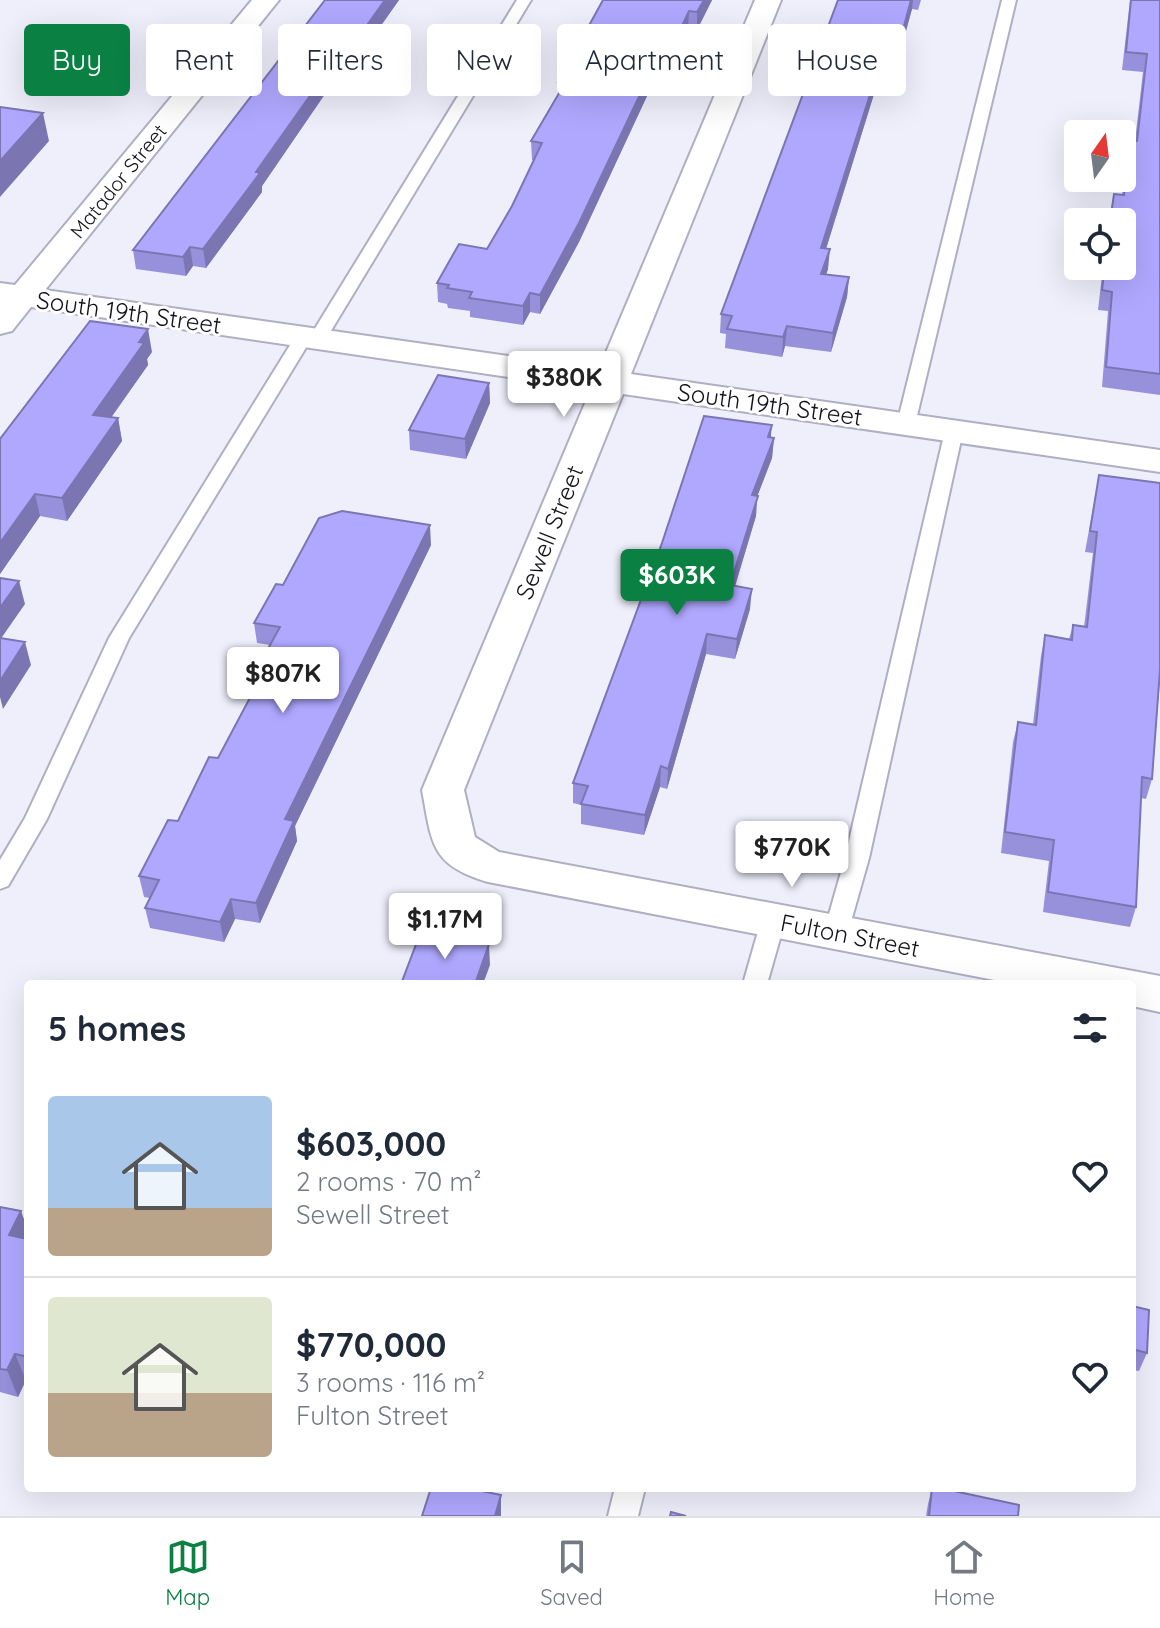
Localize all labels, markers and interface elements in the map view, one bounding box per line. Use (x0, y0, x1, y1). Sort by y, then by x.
chip: Buy (24, 24, 130, 96)
chip: Rent (146, 24, 262, 96)
chip: Filters (278, 24, 411, 96)
chip: New (427, 24, 541, 96)
chip: Apartment (557, 24, 752, 96)
chip: House (768, 24, 906, 96)
street label: Matador Street (64, 119, 172, 243)
north arrow (1064, 120, 1136, 192)
map controls (1064, 120, 1136, 280)
button: locate (1064, 208, 1136, 280)
street label: South 19th Street (35, 284, 223, 340)
pin: $380K (508, 351, 620, 419)
text: $380K (526, 360, 602, 393)
street label: South 19th Street (676, 376, 864, 432)
street label: Sewell Street (509, 461, 589, 603)
pin: $603K (621, 549, 733, 617)
text: $603K (639, 558, 715, 591)
pin: $807K (227, 647, 339, 715)
text: $807K (245, 656, 321, 689)
pin: $770K (736, 821, 848, 889)
text: $770K (753, 830, 831, 863)
pin: $1.17M (380, 893, 510, 961)
text: $1.17M (407, 902, 483, 935)
street label: Fulton Street (778, 907, 922, 963)
icon: filters (1068, 1006, 1112, 1050)
text: 5 homes (48, 1007, 186, 1050)
text: $603,000 (296, 1122, 446, 1165)
icon: home (112, 1128, 208, 1224)
icon: heart (1068, 1154, 1112, 1198)
text: 2 rooms · 70 m² (296, 1165, 481, 1198)
text: Sewell Street (296, 1198, 450, 1231)
text: $770,000 (296, 1323, 446, 1366)
icon: home (112, 1329, 208, 1425)
icon: heart (1068, 1355, 1112, 1399)
text: 3 rooms · 116 m² (296, 1366, 485, 1399)
text: Fulton Street (296, 1399, 449, 1432)
tab: Map (165, 1535, 210, 1611)
tab: Saved (540, 1535, 603, 1611)
tab: Home (933, 1535, 995, 1611)

